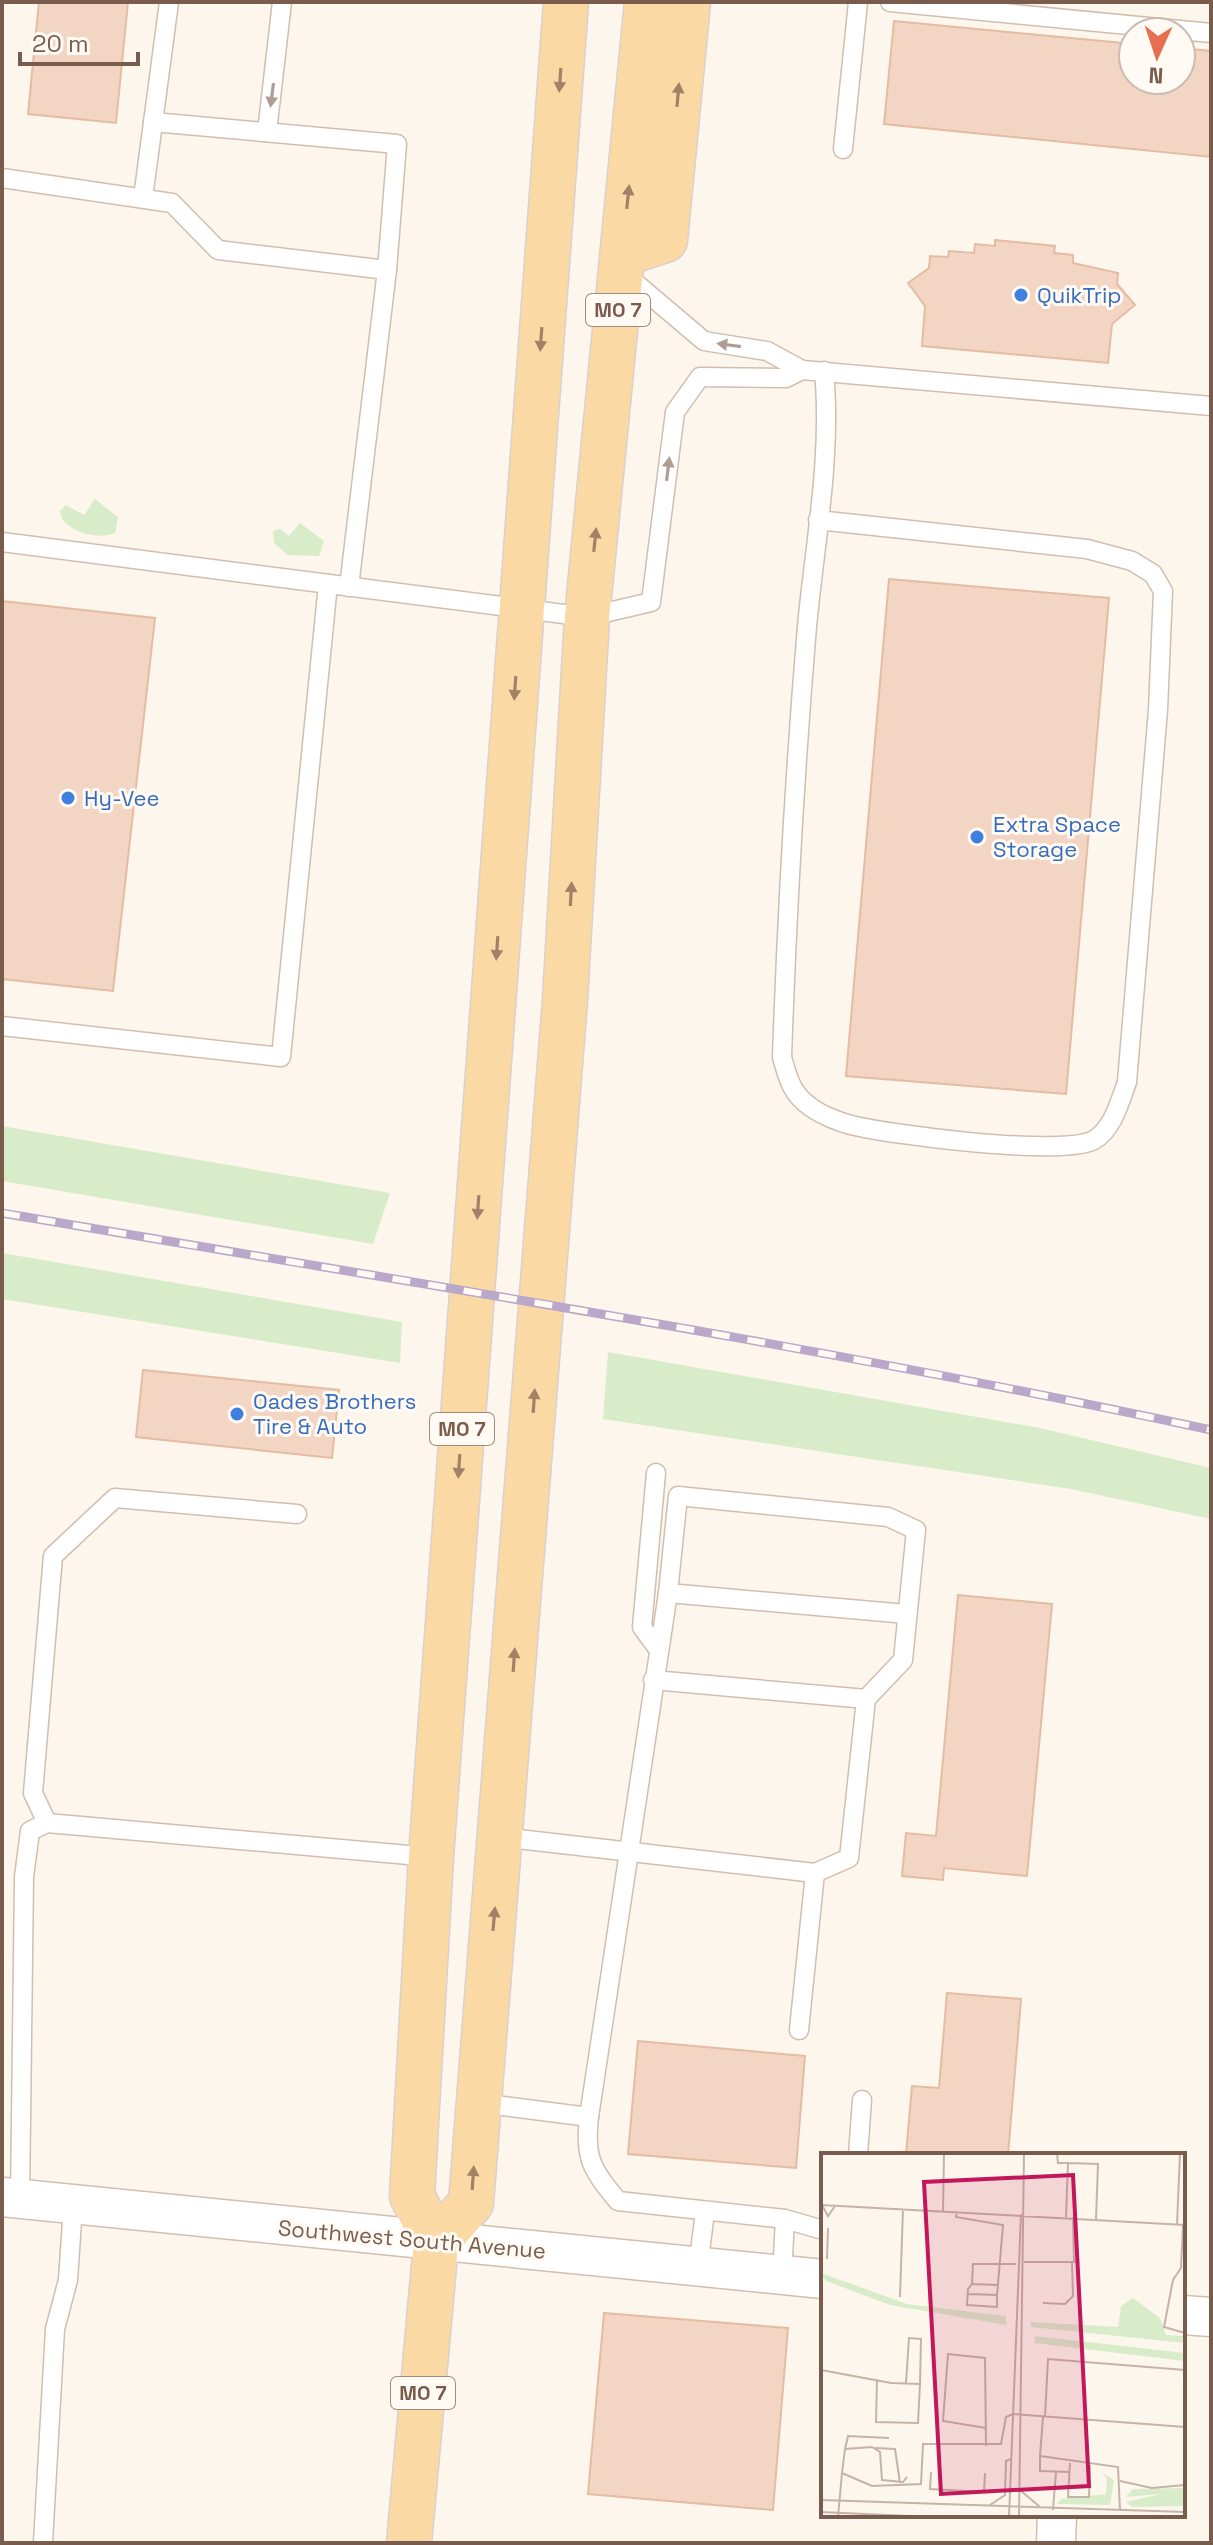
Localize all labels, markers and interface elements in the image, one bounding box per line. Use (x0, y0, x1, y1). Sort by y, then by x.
scale bar (20, 16, 138, 66)
north arrow (1117, 16, 1197, 96)
text: 20 m (32, 28, 89, 59)
text: N (1148, 62, 1164, 90)
one-way arrow (553, 68, 566, 93)
one-way arrow (672, 82, 685, 107)
one-way arrow (265, 83, 278, 108)
one-way arrow (622, 184, 635, 209)
place label: QuikTrip (1037, 281, 1122, 309)
marker: QuikTrip (1012, 286, 1030, 304)
road number: MO 7 (586, 294, 650, 326)
one-way arrow (534, 327, 547, 352)
one-way arrow (716, 338, 741, 351)
one-way arrow (662, 456, 675, 481)
one-way arrow (588, 527, 601, 552)
one-way arrow (508, 676, 521, 701)
place label: Hy-Vee (84, 784, 160, 812)
marker: Hy-Vee (59, 789, 77, 807)
place label: Extra Space Storage (993, 810, 1121, 863)
marker: Extra Space Storage (968, 828, 986, 846)
one-way arrow (565, 881, 578, 906)
one-way arrow (490, 935, 503, 960)
one-way arrow (471, 1195, 484, 1220)
place label: Oades Brothers Tire & Auto (253, 1387, 416, 1440)
one-way arrow (528, 1388, 541, 1413)
marker: Oades Brothers Tire & Auto (228, 1405, 246, 1423)
road number: MO 7 (430, 1413, 494, 1445)
one-way arrow (452, 1454, 465, 1479)
one-way arrow (508, 1647, 521, 1672)
one-way arrow (488, 1906, 501, 1931)
inset map (821, 2153, 1185, 2517)
one-way arrow (467, 2166, 480, 2191)
street label: Southwest South Avenue (277, 2213, 547, 2265)
road number: MO 7 (391, 2377, 455, 2409)

